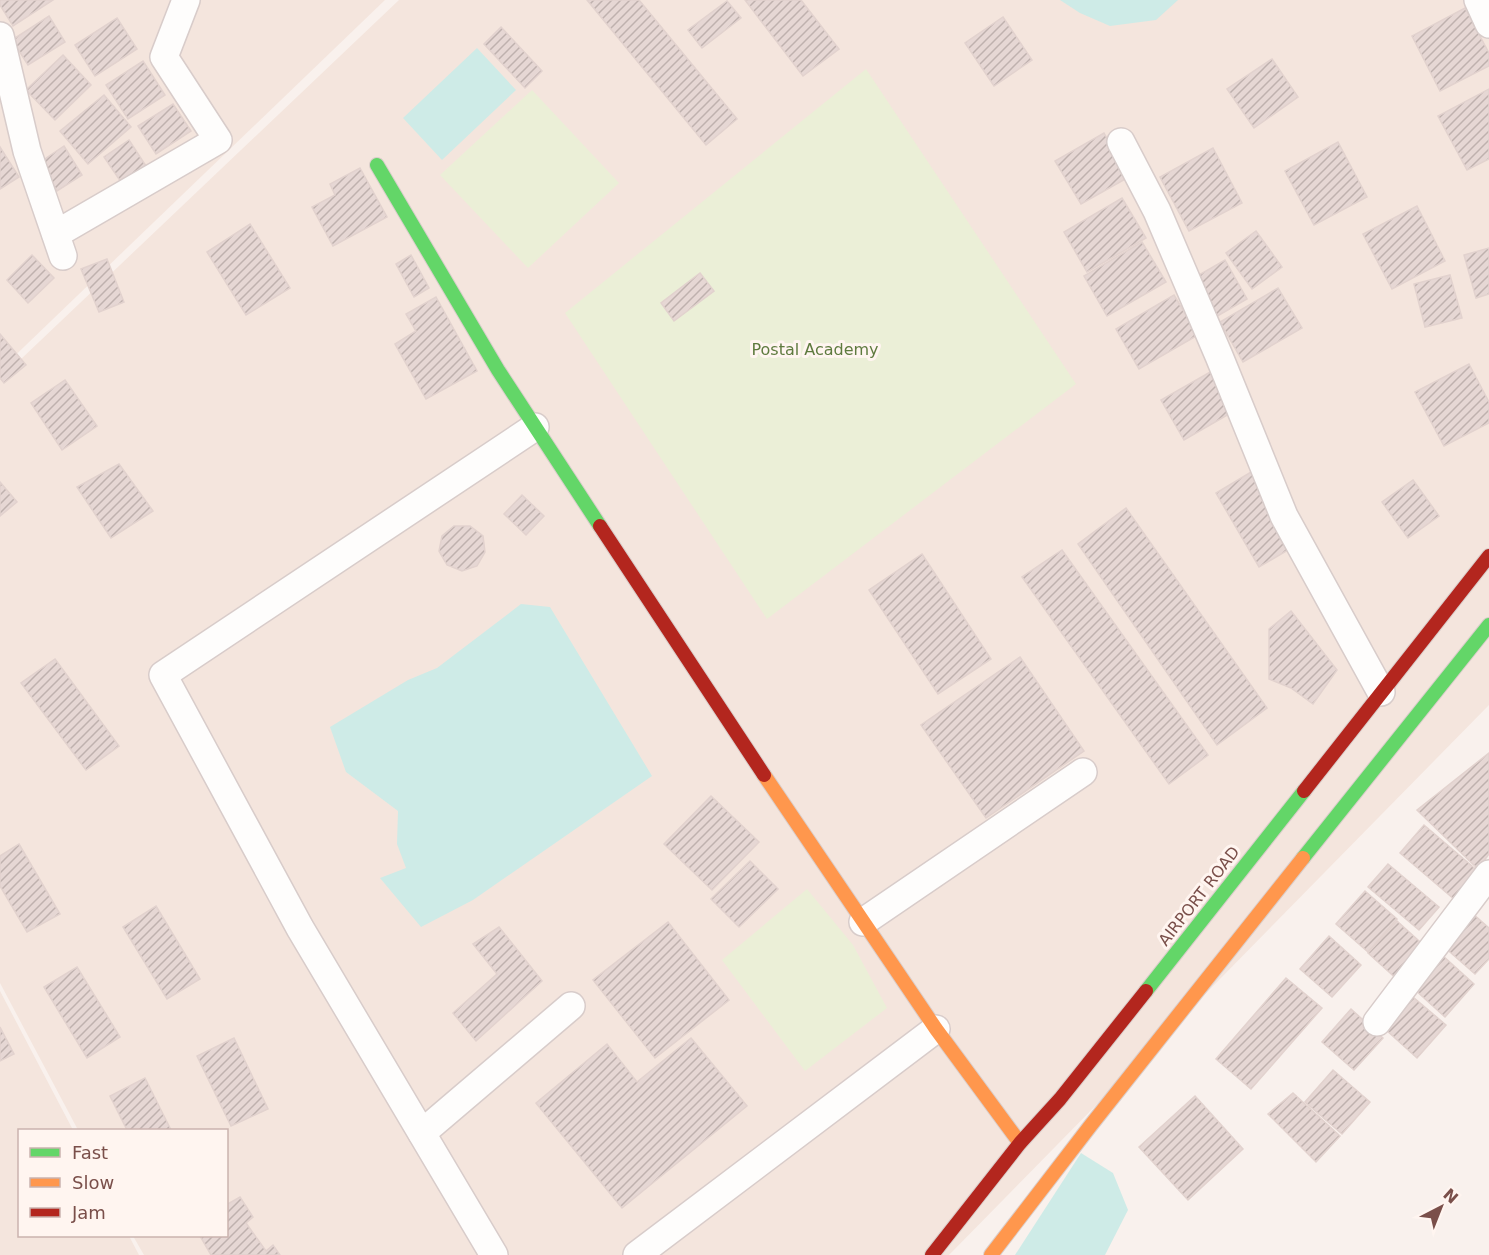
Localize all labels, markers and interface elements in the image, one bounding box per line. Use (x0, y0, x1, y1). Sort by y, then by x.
park label: Postal Academy (751, 340, 879, 359)
street label: AIRPORT ROAD (1154, 843, 1244, 949)
legend (18, 1129, 228, 1237)
text: Fast (72, 1142, 108, 1163)
text: Slow (72, 1172, 114, 1193)
north arrow (1411, 1177, 1471, 1237)
text: N (1439, 1185, 1462, 1208)
text: Jam (71, 1202, 106, 1223)

